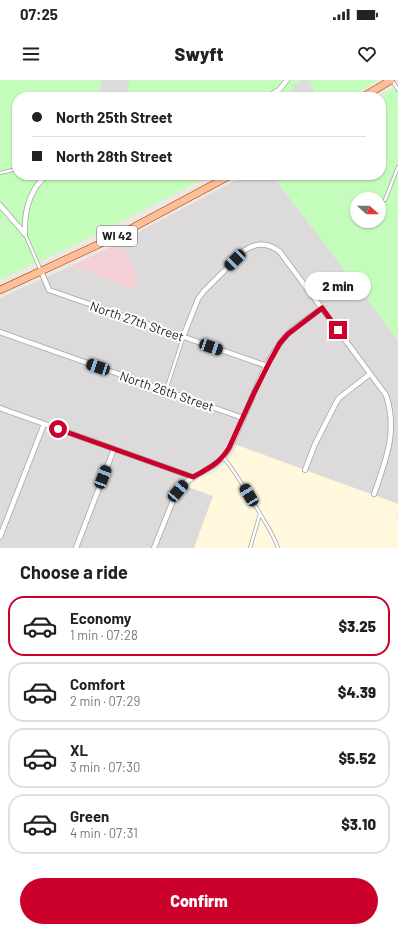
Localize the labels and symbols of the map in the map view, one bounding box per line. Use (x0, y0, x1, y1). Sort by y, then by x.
north arrow (350, 192, 386, 228)
road number: WI 42 (97, 226, 137, 246)
car (222, 247, 248, 273)
callout: 2 min (305, 272, 371, 300)
street label: North 27th Street (88, 297, 186, 345)
route end (329, 321, 347, 339)
car (198, 337, 224, 357)
car (85, 357, 111, 377)
street label: North 26th Street (118, 367, 216, 415)
route start (49, 420, 67, 438)
car (93, 464, 113, 490)
car (166, 478, 190, 504)
car (238, 482, 260, 508)

